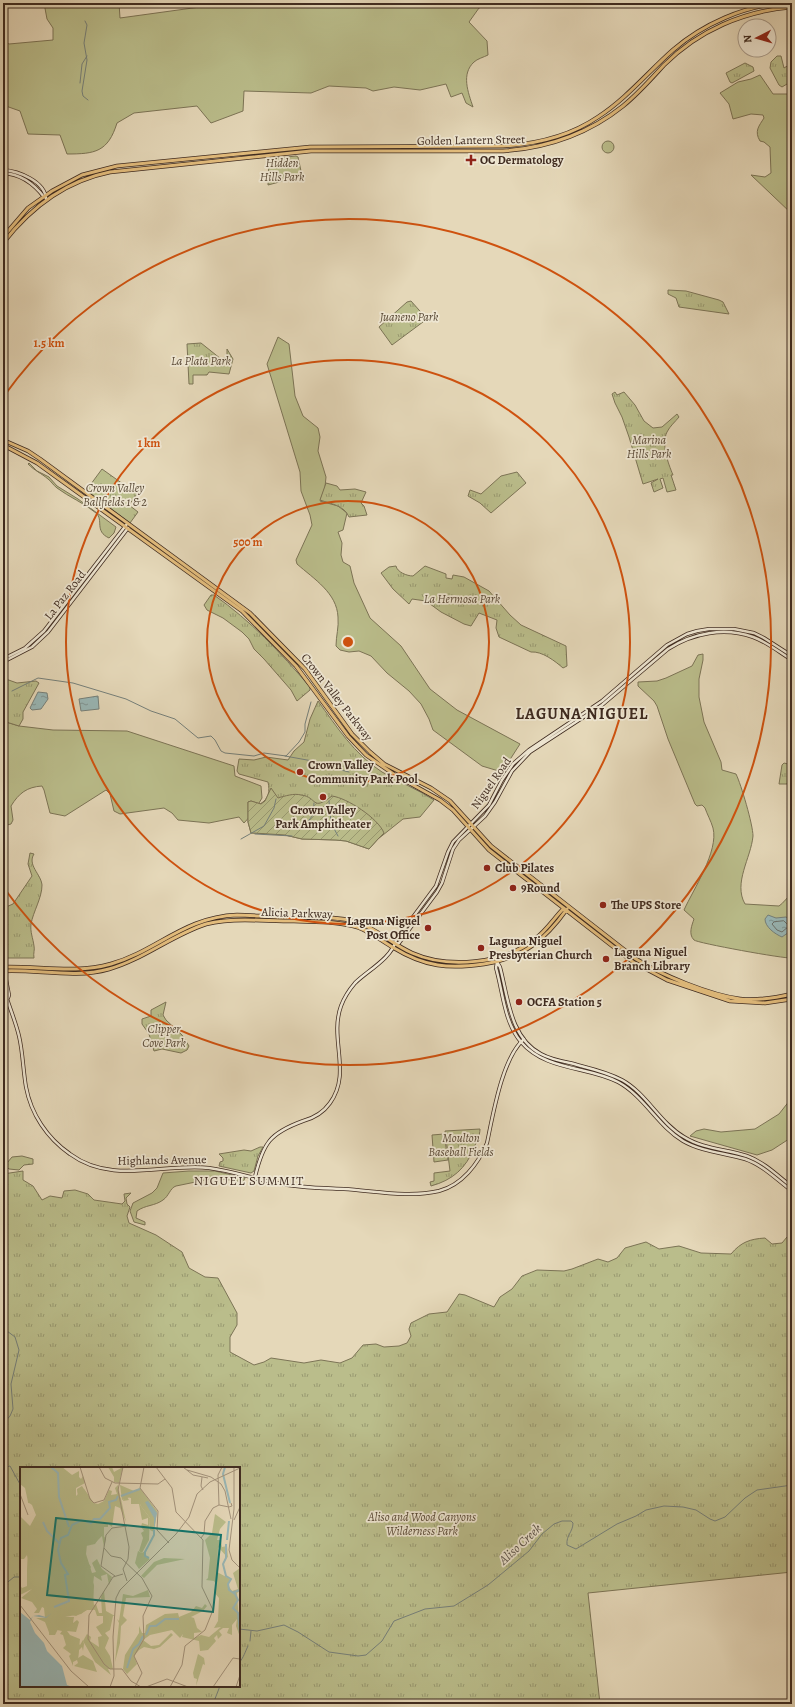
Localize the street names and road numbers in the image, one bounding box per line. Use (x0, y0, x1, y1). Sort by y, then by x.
street label: Golden Lantern Street (417, 131, 525, 149)
street label: La Paz Road (41, 566, 90, 623)
street label: Crown Valley Parkway (298, 650, 377, 745)
street label: Niguel Road (467, 753, 515, 812)
street label: Alicia Parkway (260, 904, 333, 922)
street label: Highlands Avenue (117, 1151, 207, 1169)

